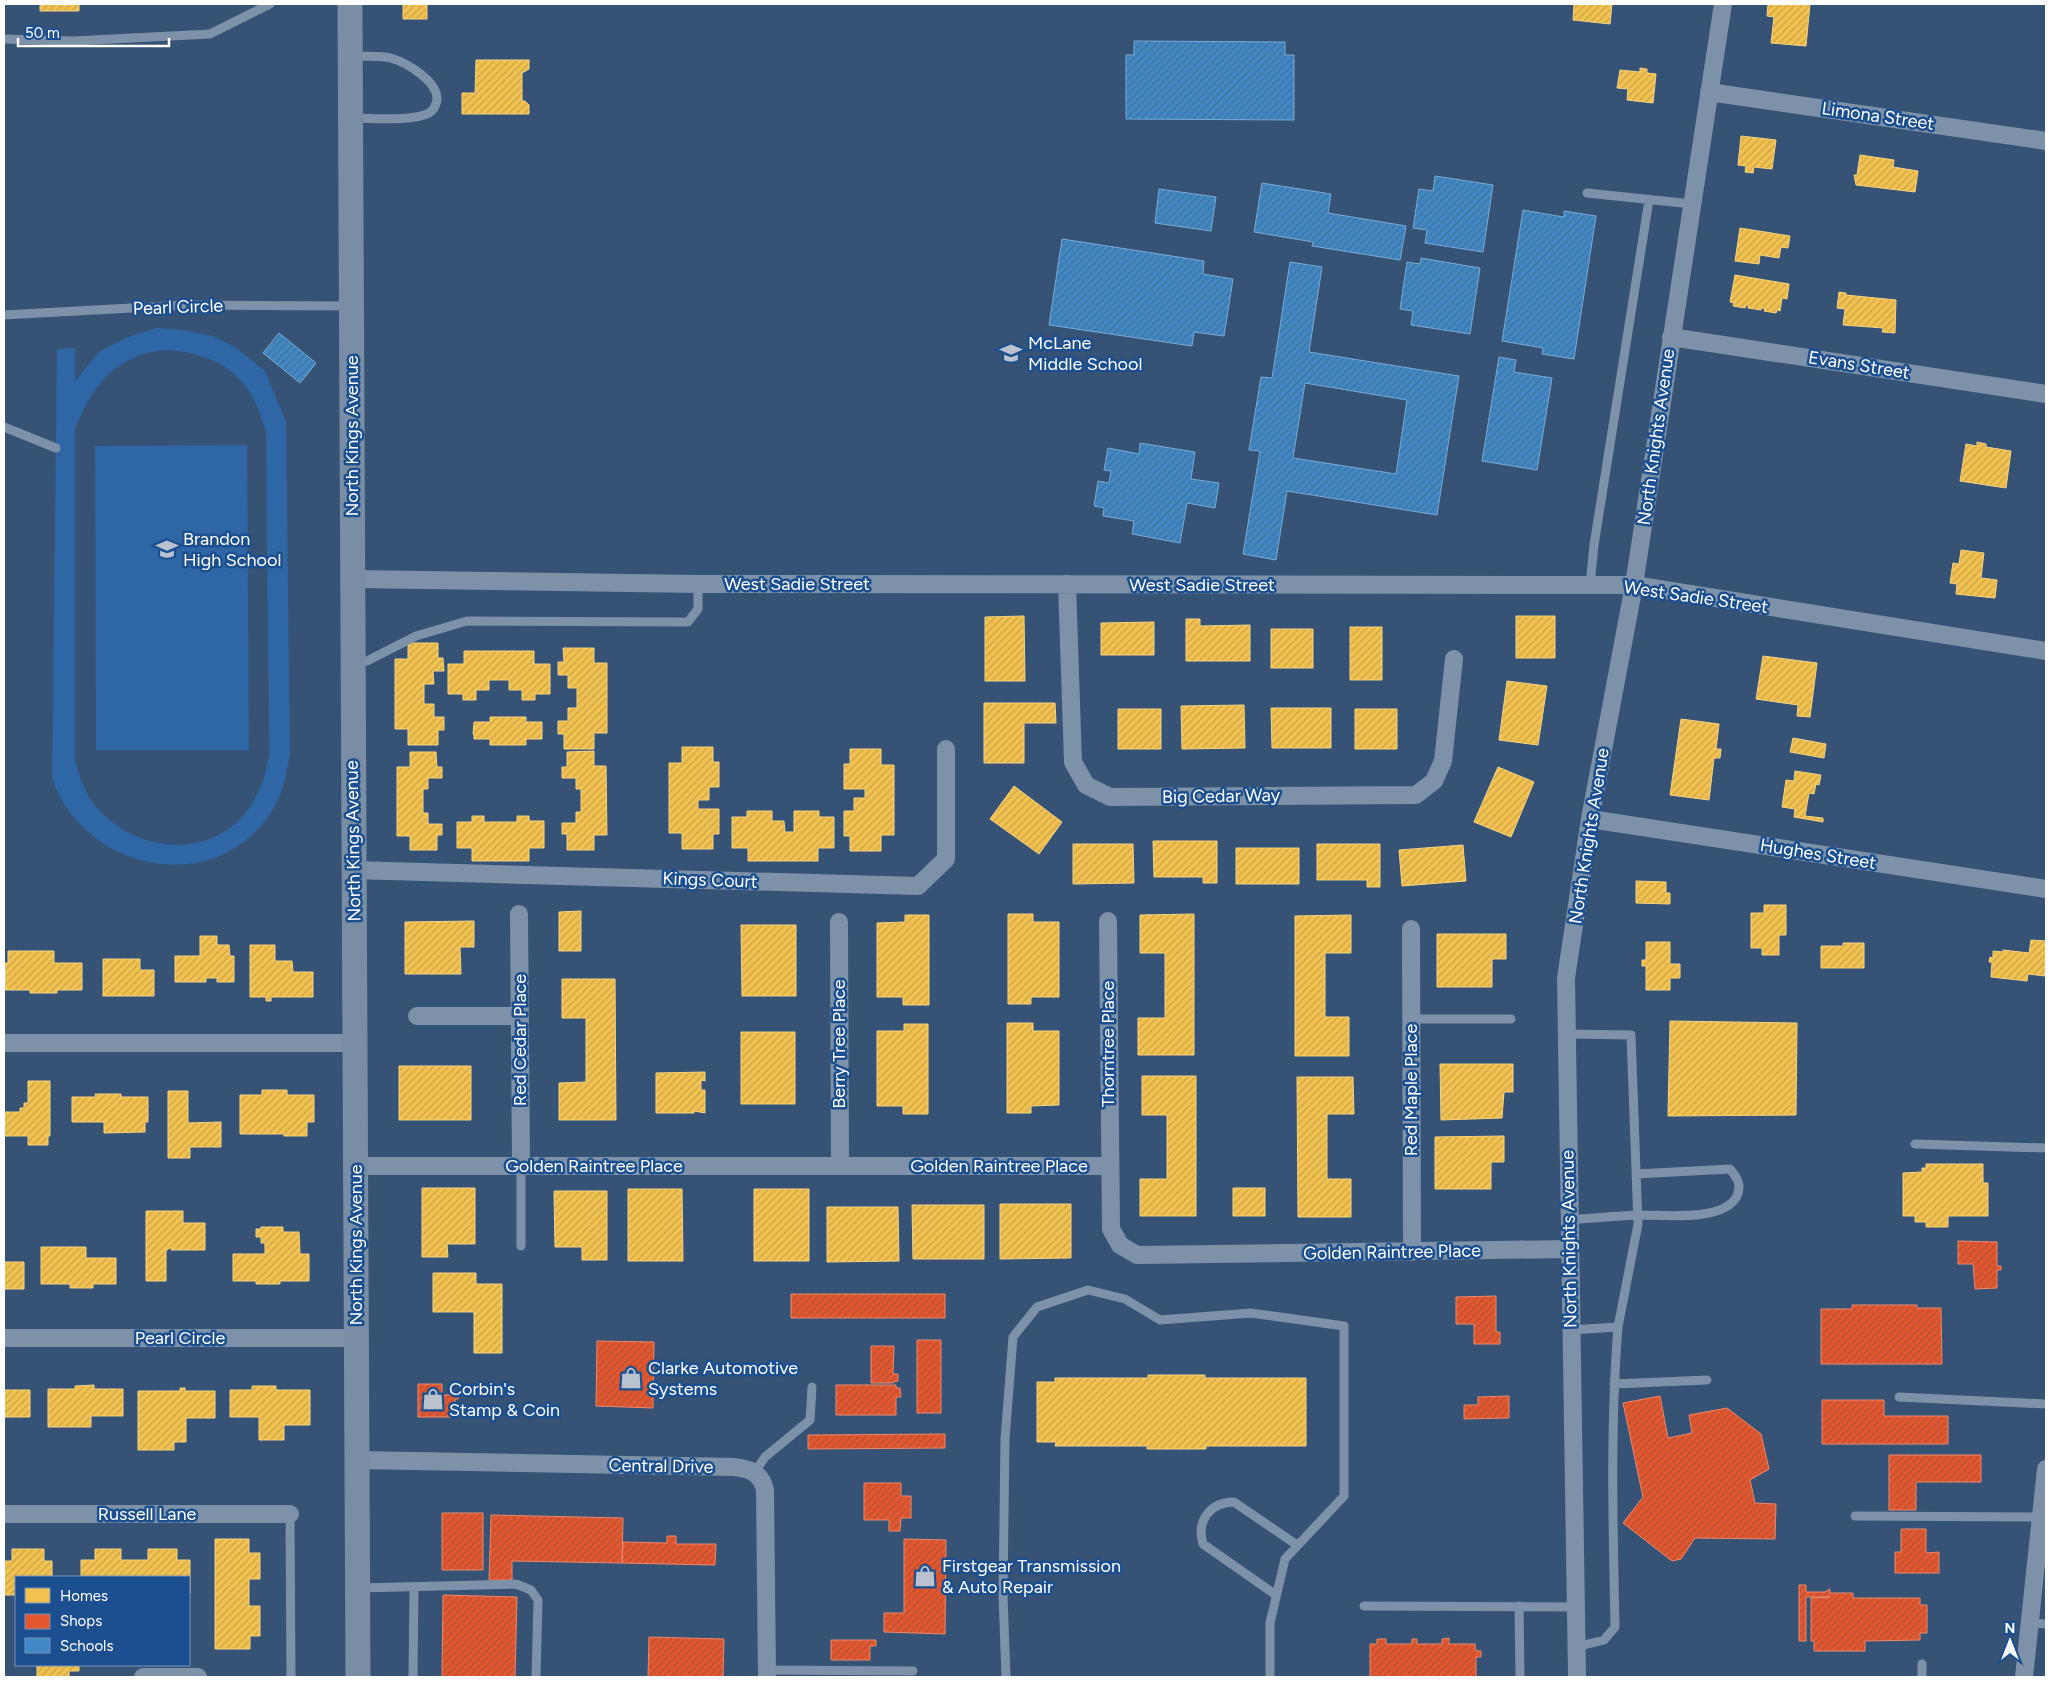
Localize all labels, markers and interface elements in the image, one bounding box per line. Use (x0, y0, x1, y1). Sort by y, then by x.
scale bar (18, 15, 169, 47)
text: 50 m (25, 24, 60, 42)
street label: Limona Street (1820, 97, 1936, 135)
street label: Pearl Circle (132, 294, 224, 320)
place label: McLane Middle School (1028, 332, 1142, 375)
school or university icon: McLane Middle School (998, 340, 1024, 366)
street label: Evans Street (1807, 346, 1911, 384)
street label: North Knights Avenue (1633, 347, 1679, 527)
street label: North Kings Avenue (341, 355, 363, 517)
place label: Brandon High School (183, 528, 281, 571)
school or university icon: Brandon High School (154, 536, 180, 562)
street label: West Sadie Street (724, 573, 870, 595)
street label: West Sadie Street (1129, 574, 1275, 596)
street label: West Sadie Street (1622, 576, 1770, 618)
street label: North Knights Avenue (1564, 746, 1614, 926)
street label: North Kings Avenue (341, 760, 365, 922)
street label: Big Cedar Way (1162, 784, 1281, 808)
street label: Hughes Street (1758, 834, 1878, 874)
street label: Kings Court (662, 867, 758, 893)
street label: Red Cedar Place (509, 974, 531, 1106)
street label: Berry Tree Place (828, 979, 850, 1109)
street label: Thorntree Place (1097, 980, 1119, 1107)
street label: Red Maple Place (1400, 1024, 1422, 1156)
street label: North Knights Avenue (1556, 1150, 1582, 1328)
street label: Golden Raintree Place (505, 1155, 683, 1177)
street label: Golden Raintree Place (910, 1155, 1088, 1177)
street label: North Kings Avenue (345, 1164, 367, 1326)
street label: Golden Raintree Place (1303, 1239, 1481, 1265)
street label: Pearl Circle (135, 1327, 225, 1349)
place label: Clarke Automotive Systems (648, 1357, 798, 1400)
shop icon: Clarke Automotive Systems (618, 1365, 644, 1391)
place label: Corbin's Stamp & Coin (449, 1378, 560, 1421)
shop icon: Corbin's Stamp & Coin (420, 1386, 446, 1412)
street label: Central Drive (608, 1454, 714, 1478)
street label: Russell Lane (98, 1503, 197, 1525)
place label: Firstgear Transmission & Auto Repair (942, 1555, 1121, 1598)
shop icon: Firstgear Transmission & Auto Repair (912, 1563, 938, 1589)
legend (15, 1576, 190, 1666)
text: Homes (60, 1587, 108, 1605)
text: Shops (60, 1612, 102, 1630)
north arrow (1985, 1616, 2035, 1666)
text: N (2005, 1620, 2015, 1637)
text: Schools (60, 1637, 113, 1655)

